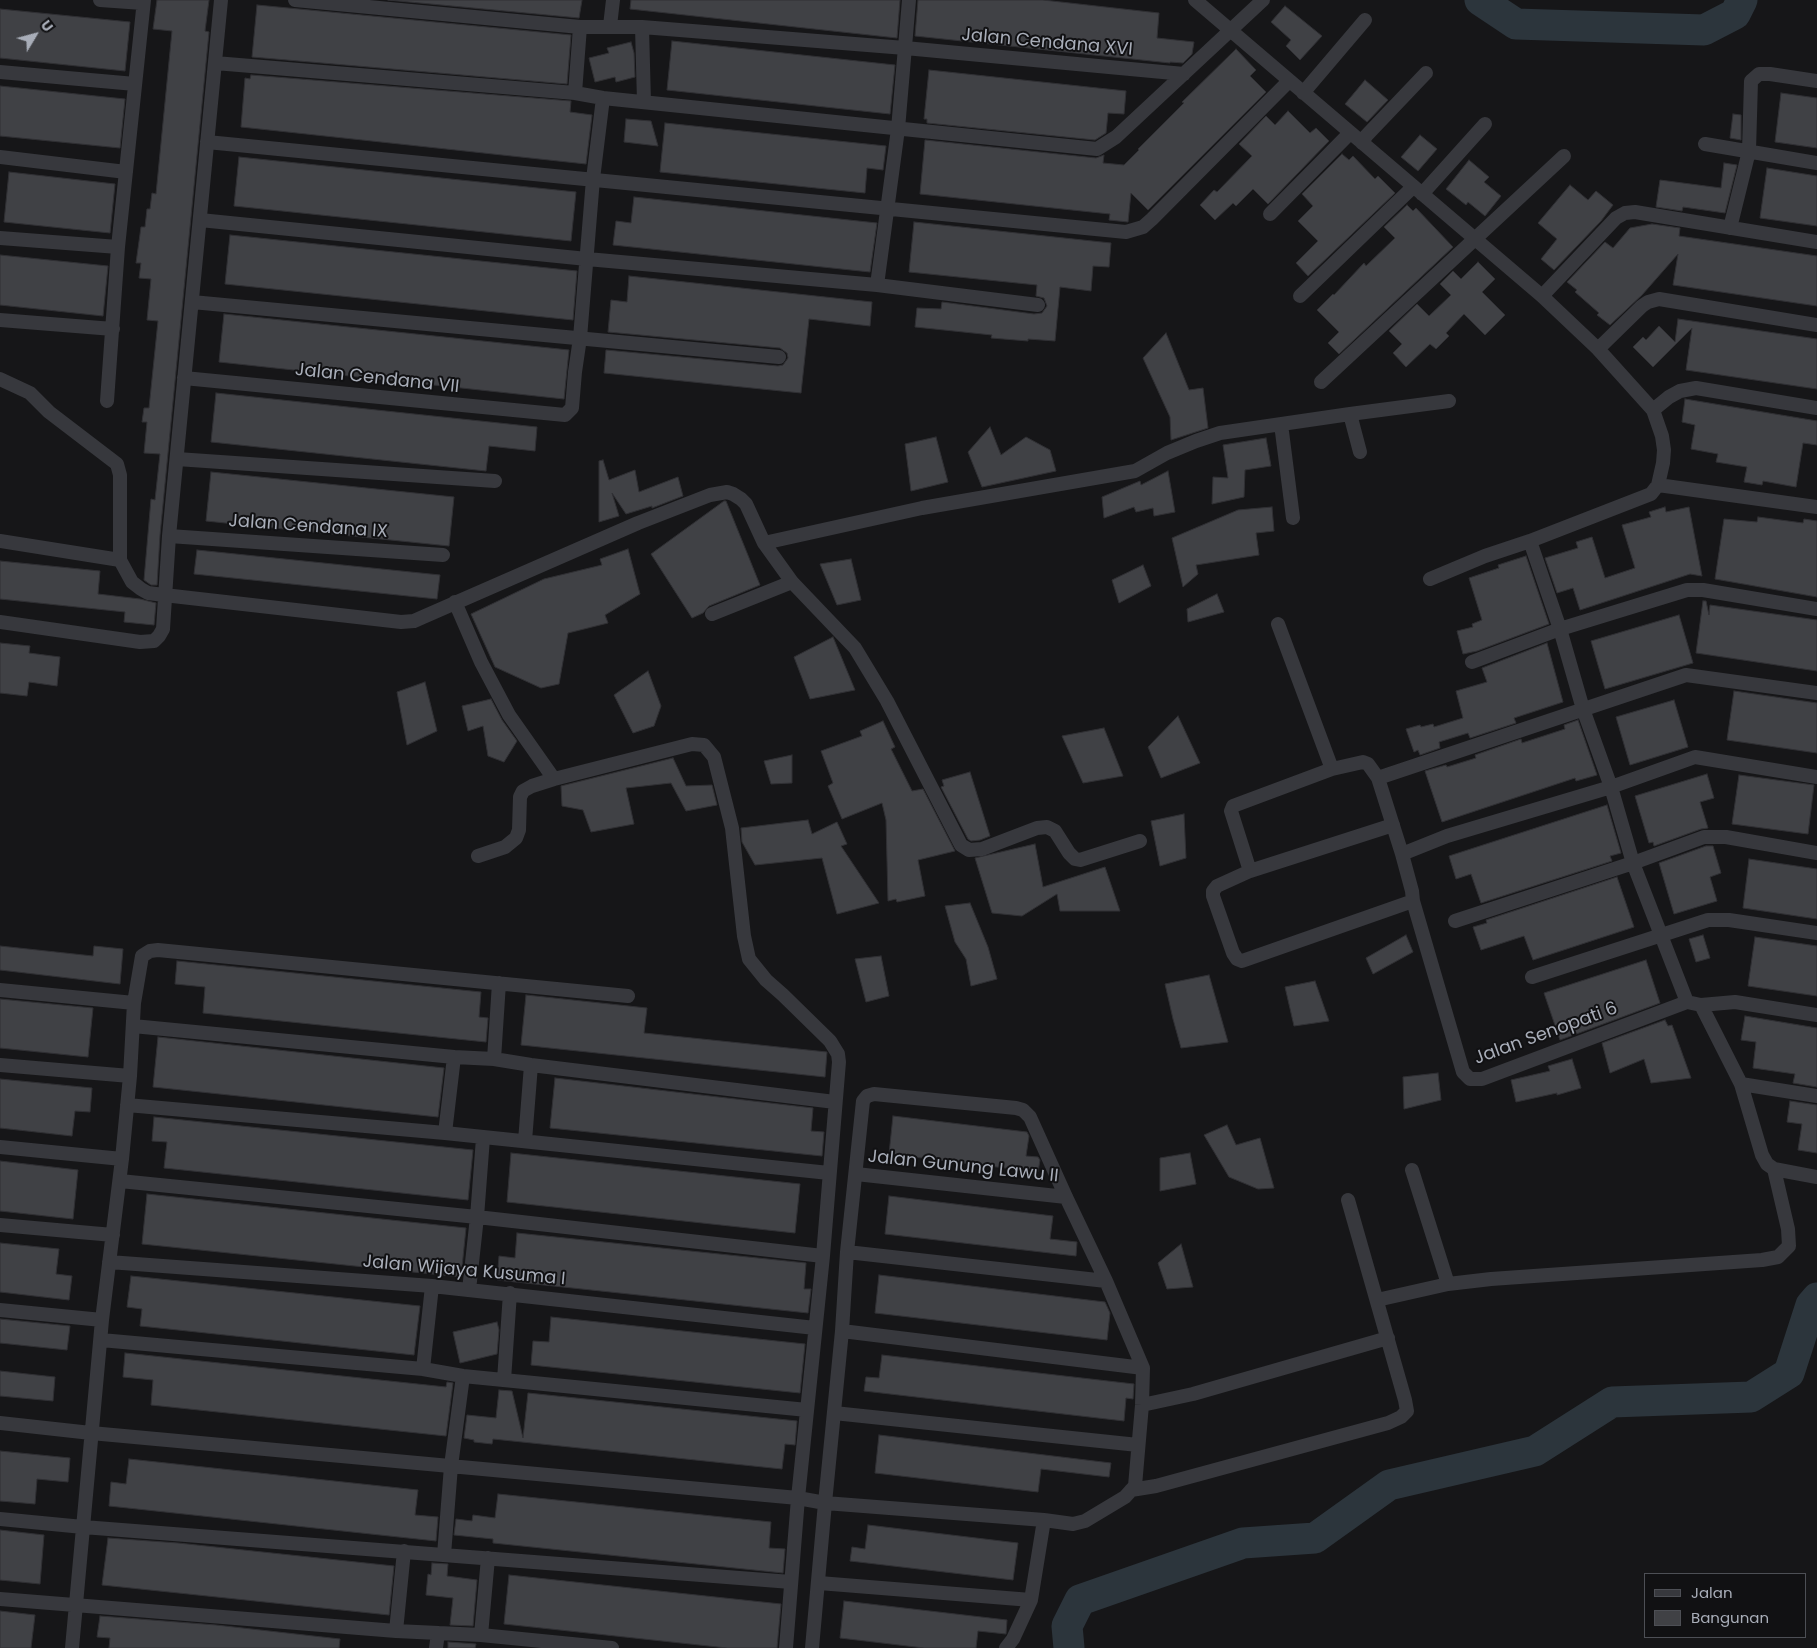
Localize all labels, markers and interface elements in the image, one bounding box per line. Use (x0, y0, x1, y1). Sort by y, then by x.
north arrow (10, 10, 60, 60)
text: U (36, 16, 58, 36)
street label: Jalan Cendana XVI (960, 25, 1134, 61)
street label: Jalan Cendana VII (294, 360, 460, 398)
street label: Jalan Cendana IX (228, 511, 388, 543)
street label: Jalan Senopati 6 (1471, 998, 1621, 1070)
street label: Jalan Gunung Lawu II (867, 1146, 1059, 1188)
street label: Jalan Wijaya Kusuma I (362, 1251, 566, 1291)
legend (1644, 1573, 1807, 1638)
text: Jalan (1691, 1582, 1733, 1603)
text: Bangunan (1691, 1607, 1769, 1628)

